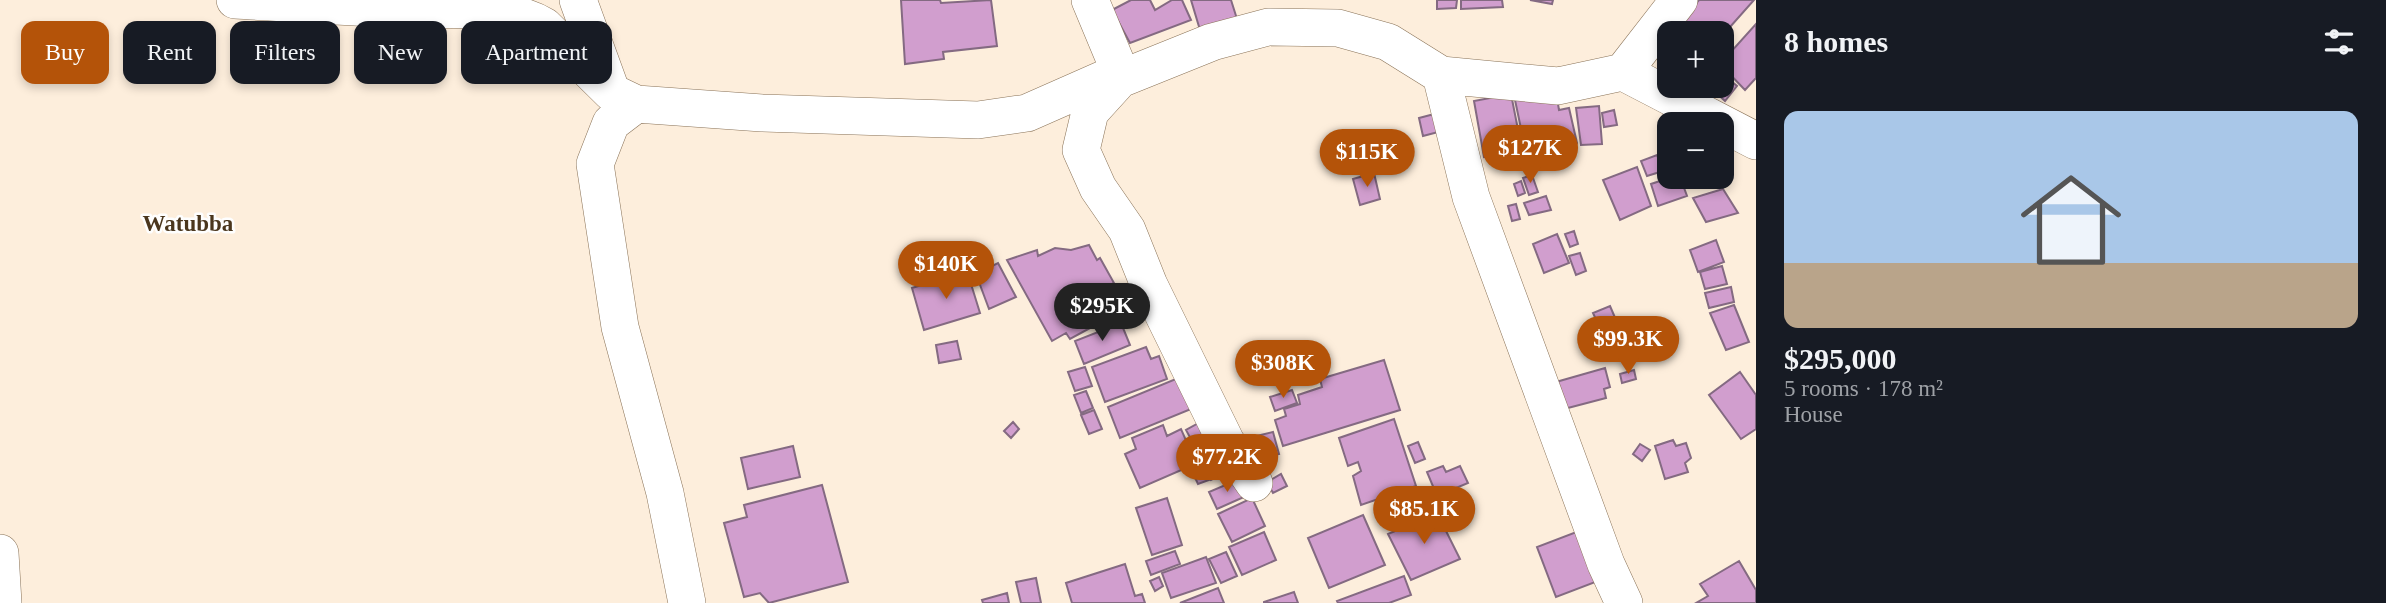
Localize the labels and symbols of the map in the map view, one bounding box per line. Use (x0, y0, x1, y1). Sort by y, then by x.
pin: $127K (1481, 125, 1579, 185)
pin: $115K (1318, 130, 1416, 189)
district label: Watubba (143, 211, 234, 236)
pin: $140K (897, 242, 995, 301)
pin: $295K (1053, 284, 1151, 343)
pin: $99.3K (1571, 316, 1685, 376)
pin: $308K (1234, 340, 1332, 400)
pin: $77.2K (1170, 434, 1284, 494)
pin: $85.1K (1367, 486, 1481, 546)

